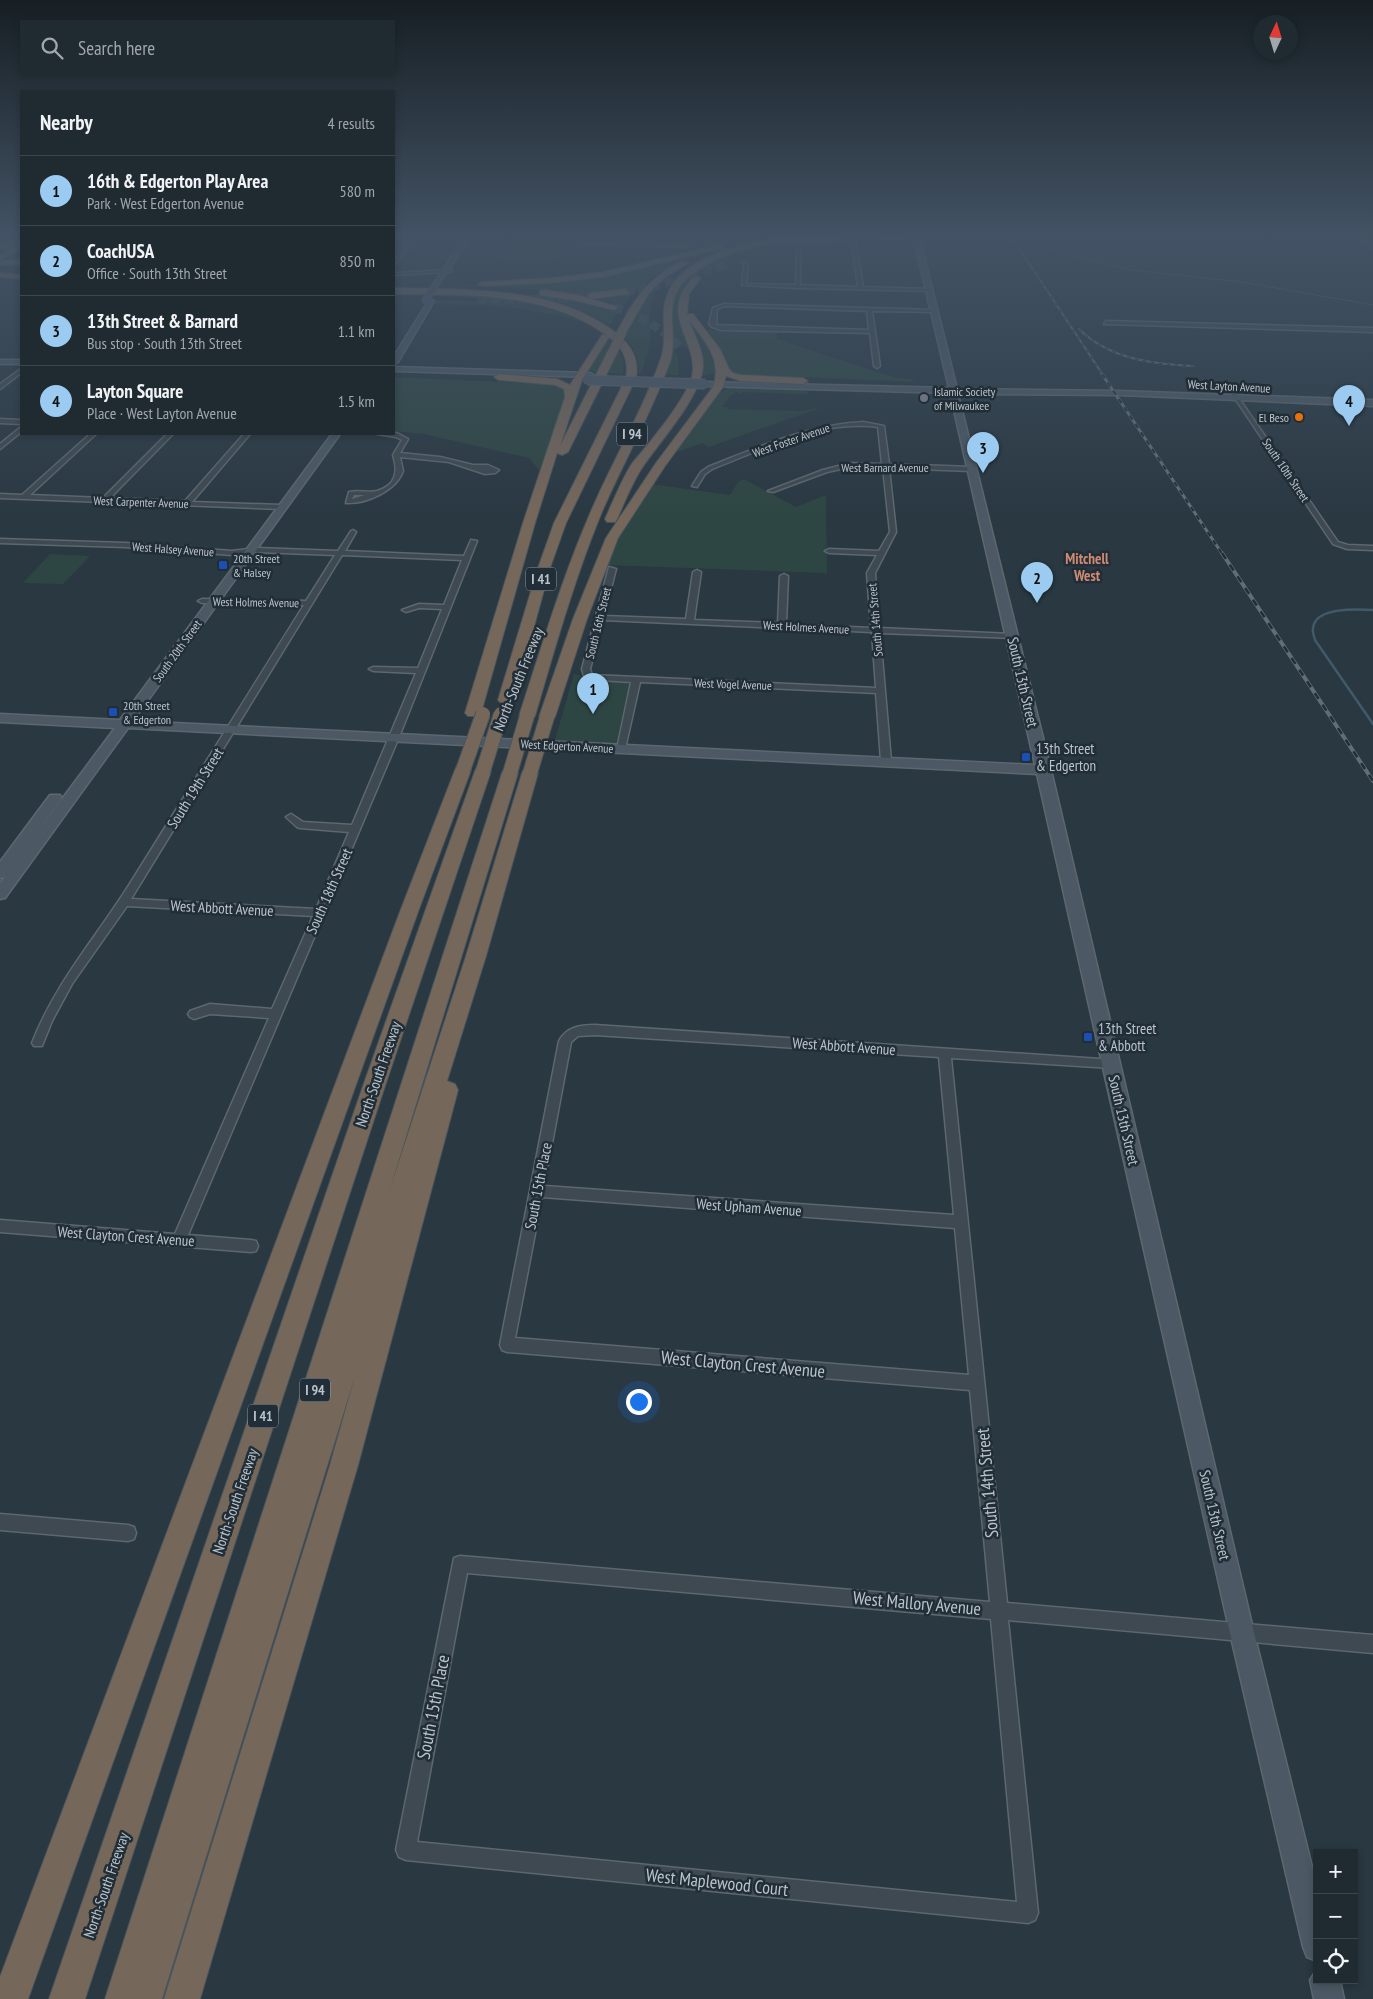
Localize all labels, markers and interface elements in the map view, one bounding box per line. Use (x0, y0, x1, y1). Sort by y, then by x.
north arrow (1253, 15, 1298, 60)
search box (20, 20, 395, 75)
icon: search (38, 34, 66, 62)
text: Search here (78, 36, 155, 60)
text: Nearby (40, 109, 93, 136)
text: 4 results (328, 113, 375, 133)
text: 16th & Edgerton Play Area (87, 169, 268, 193)
text: 1 (52, 181, 60, 201)
text: 580 m (340, 181, 375, 201)
text: Park · West Edgerton Avenue (87, 193, 244, 213)
text: CoachUSA (87, 239, 154, 263)
text: 2 (52, 251, 60, 271)
text: 850 m (340, 251, 375, 271)
text: Office · South 13th Street (87, 263, 227, 283)
text: 13th Street & Barnard (87, 309, 238, 333)
text: 3 (52, 321, 60, 341)
text: 1.1 km (338, 321, 375, 341)
text: Bus stop · South 13th Street (87, 333, 242, 353)
street label: West Layton Avenue (1187, 376, 1271, 396)
text: Layton Square (87, 379, 183, 403)
place label: Islamic Society of Milwaukee (934, 384, 996, 413)
pin: 4 (1333, 385, 1365, 426)
text: 4 (52, 391, 60, 411)
text: 1.5 km (338, 391, 375, 411)
marker: Islamic Society of Milwaukee (918, 392, 930, 404)
text: Place · West Layton Avenue (87, 403, 237, 423)
place label: El Beso (1259, 410, 1289, 425)
marker: El Beso (1293, 411, 1305, 423)
street label: West Foster Avenue (750, 420, 832, 460)
road number: I 94 (617, 422, 647, 446)
pin: 3 (967, 432, 999, 473)
street label: South 10th Street (1259, 435, 1313, 505)
street label: West Barnard Avenue (841, 460, 929, 475)
street label: West Carpenter Avenue (93, 493, 189, 511)
street label: West Halsey Avenue (132, 539, 214, 559)
district label: Mitchell West (1065, 549, 1109, 585)
place label: 20th Street & Halsey (233, 551, 280, 580)
marker: 20th Street & Halsey (217, 559, 229, 571)
pin: 2 (1021, 562, 1053, 603)
road number: I 41 (526, 568, 556, 590)
street label: South 14th Street (864, 582, 886, 657)
street label: South 16th Street (582, 585, 614, 660)
street label: West Holmes Avenue (213, 594, 299, 610)
street label: South 20th Street (149, 616, 205, 685)
street label: West Holmes Avenue (763, 617, 850, 637)
street label: North-South Freeway (489, 624, 548, 734)
street label: South 13th Street (1003, 635, 1043, 729)
pin: 1 (577, 673, 609, 714)
street label: West Vogel Avenue (694, 675, 772, 693)
place label: 20th Street & Edgerton (123, 698, 171, 727)
marker: 20th Street & Edgerton (107, 706, 119, 718)
street label: West Edgerton Avenue (520, 736, 614, 756)
place label: 13th Street & Edgerton (1036, 739, 1096, 775)
street label: South 19th Street (163, 744, 227, 832)
marker: 13th Street & Edgerton (1020, 751, 1032, 763)
street label: South 18th Street (302, 845, 356, 937)
street label: West Abbott Avenue (170, 896, 274, 920)
street label: North-South Freeway (351, 1018, 405, 1129)
place label: 13th Street & Abbott (1098, 1019, 1156, 1055)
marker: 13th Street & Abbott (1082, 1031, 1094, 1043)
street label: West Abbott Avenue (792, 1033, 896, 1059)
street label: South 13th Street (1104, 1073, 1144, 1167)
street label: South 15th Place (520, 1141, 556, 1231)
street label: West Upham Avenue (696, 1194, 802, 1220)
street label: West Clayton Crest Avenue (57, 1222, 195, 1250)
street label: West Clayton Crest Avenue (660, 1345, 826, 1383)
road number: I 94 (300, 1378, 330, 1402)
your location (626, 1389, 652, 1415)
road number: I 41 (248, 1404, 278, 1428)
street label: South 14th Street (971, 1427, 1003, 1539)
street label: North-South Freeway (208, 1445, 262, 1556)
street label: South 13th Street (1195, 1468, 1235, 1562)
street label: West Mallory Avenue (852, 1586, 982, 1620)
street label: South 15th Place (412, 1653, 454, 1761)
street label: North-South Freeway (79, 1829, 133, 1940)
map controls (1313, 1849, 1358, 1984)
button: + (1313, 1849, 1358, 1894)
street label: West Maplewood Court (645, 1863, 789, 1901)
button: − (1313, 1894, 1358, 1939)
button: locate (1313, 1939, 1358, 1984)

